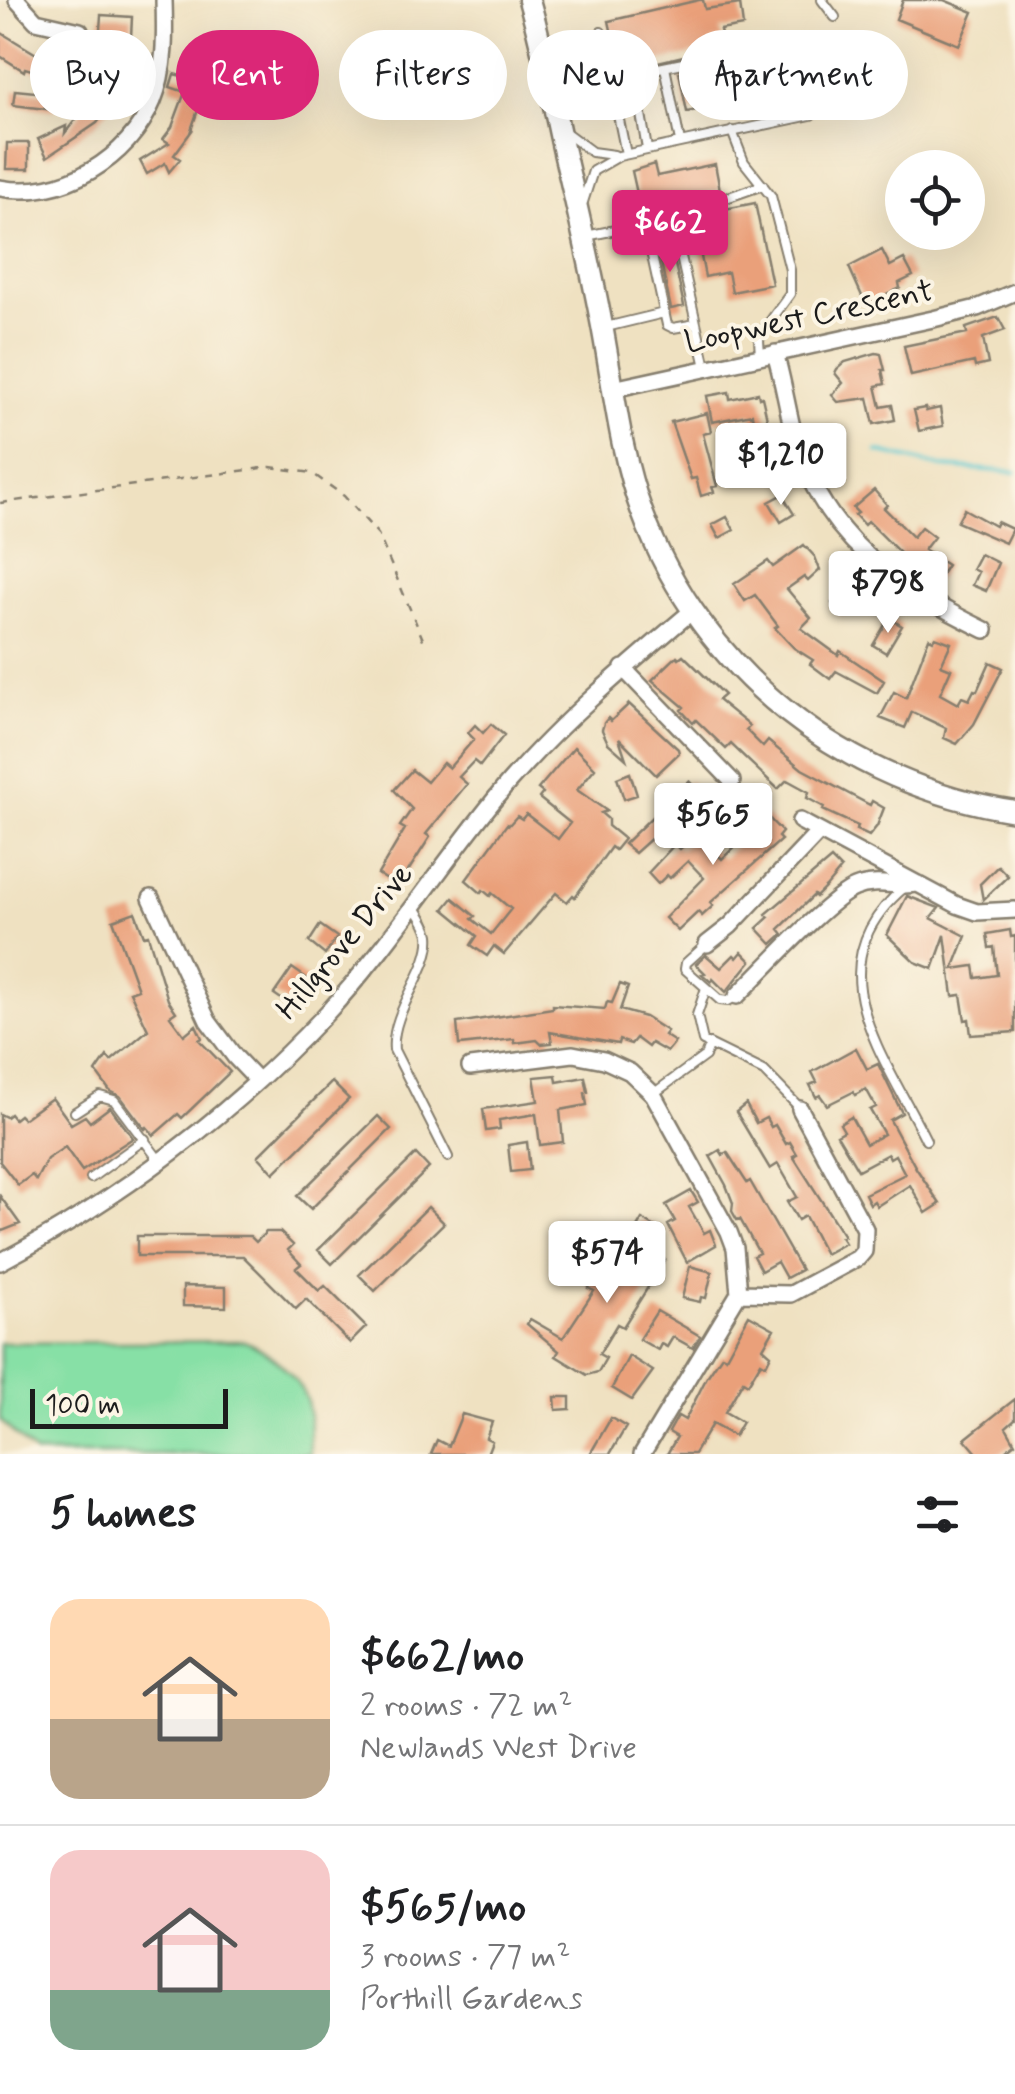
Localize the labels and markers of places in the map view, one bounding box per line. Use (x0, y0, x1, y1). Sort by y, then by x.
pin: $662 (611, 190, 729, 275)
pin: $1,210 (700, 423, 862, 508)
pin: $798 (829, 551, 947, 636)
pin: $565 (654, 783, 772, 868)
pin: $574 (548, 1221, 666, 1306)

